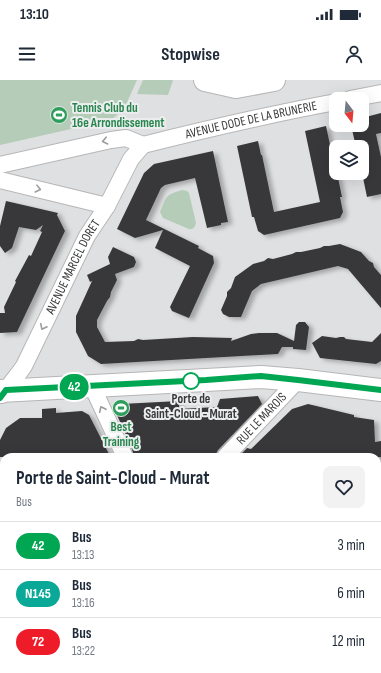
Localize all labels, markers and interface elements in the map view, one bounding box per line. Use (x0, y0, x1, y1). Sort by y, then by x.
text: 13:10 (20, 5, 49, 24)
icon: menu (16, 43, 38, 65)
icon: person (343, 43, 365, 65)
text: Stopwise (161, 44, 220, 65)
north arrow (329, 92, 369, 132)
map controls (329, 92, 369, 180)
street label: AVENUE DODE DE LA BRUNERIE (183, 98, 318, 143)
place label: Tennis Club du 16e Arrondissement (72, 100, 165, 131)
sports icon: Tennis Club du 16e Arrondissement (49, 105, 69, 125)
one-way arrow (102, 136, 109, 145)
button: layers (329, 140, 369, 180)
one-way arrow (35, 185, 41, 193)
street label: AVENUE MARCEL DORET (42, 216, 104, 318)
one-way arrow (40, 323, 48, 330)
marker: Porte de Saint-Cloud - Murat (182, 372, 200, 390)
line badge: 42 (56, 374, 92, 400)
text: 42 (68, 378, 80, 395)
street label: RUE LE MAROIS (233, 389, 290, 448)
place label: Porte de Saint-Cloud - Murat (145, 391, 238, 422)
sports icon: Best Training (111, 398, 131, 418)
one-way arrow (99, 406, 107, 413)
place label: Best Training (103, 419, 140, 450)
button: heart (323, 466, 365, 508)
text: Porte de Saint-Cloud - Murat (16, 467, 210, 490)
text: Bus (16, 494, 32, 510)
text: Bus (72, 528, 91, 547)
text: 3 min (337, 536, 365, 555)
text: 42 (32, 537, 44, 554)
text: 13:13 (72, 547, 94, 563)
text: Bus (72, 576, 91, 595)
text: 6 min (337, 584, 365, 603)
text: N145 (25, 585, 51, 602)
text: 13:16 (72, 595, 95, 611)
text: Bus (72, 624, 91, 643)
text: 12 min (332, 632, 365, 651)
text: 72 (32, 633, 44, 650)
text: 13:22 (72, 643, 95, 659)

